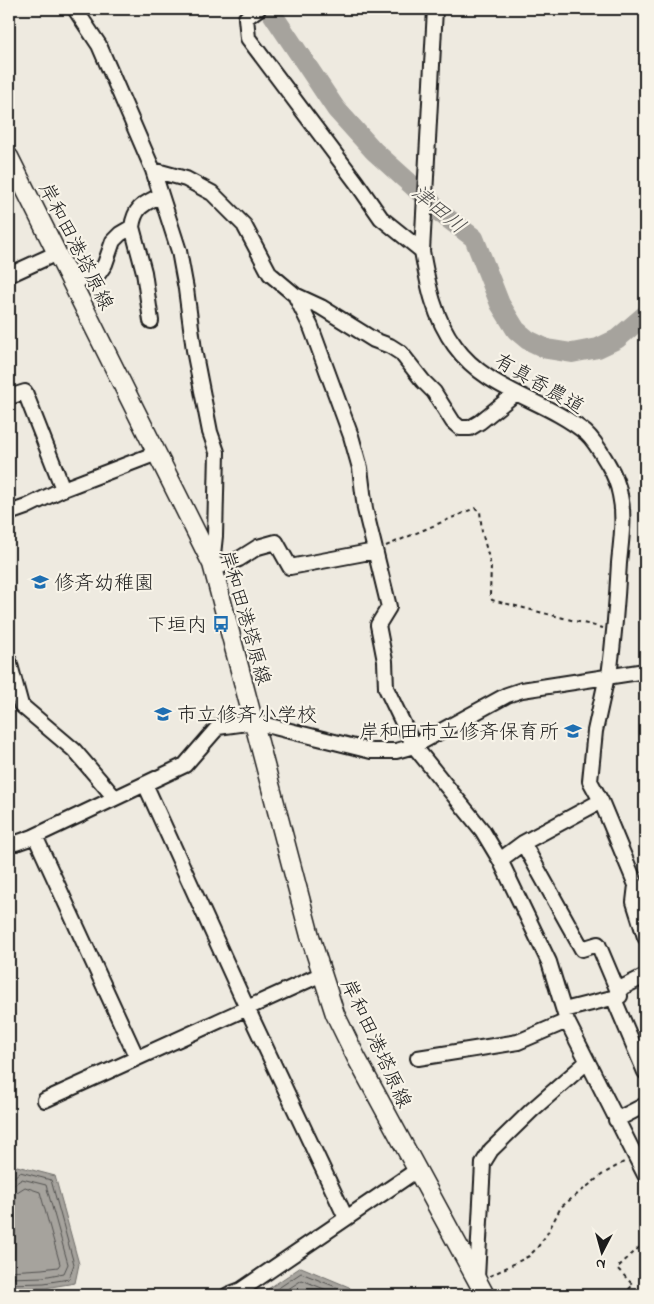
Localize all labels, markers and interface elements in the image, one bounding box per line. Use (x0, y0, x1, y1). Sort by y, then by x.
street label: 岸和田港塔原線 (30, 178, 119, 316)
water label: 津田川 (404, 179, 471, 242)
street label: 有真香農道 (488, 348, 589, 423)
street label: 岸和田港塔原線 (210, 546, 277, 689)
place label: 修斉幼稚園 (54, 570, 154, 599)
school or university icon: 修斉幼稚園 (30, 572, 50, 592)
place label: 下垣内 (147, 612, 207, 641)
bus stop icon: 下垣内 (211, 614, 231, 634)
place label: 市立修斉小学校 (177, 702, 317, 731)
school or university icon: 市立修斉小学校 (153, 704, 173, 724)
place label: 岸和田市立修斉保育所 (359, 719, 559, 748)
school or university icon: 岸和田市立修斉保育所 (563, 721, 583, 741)
street label: 岸和田港塔原線 (332, 974, 417, 1114)
north arrow (576, 1226, 626, 1276)
text: N (595, 1253, 607, 1274)

